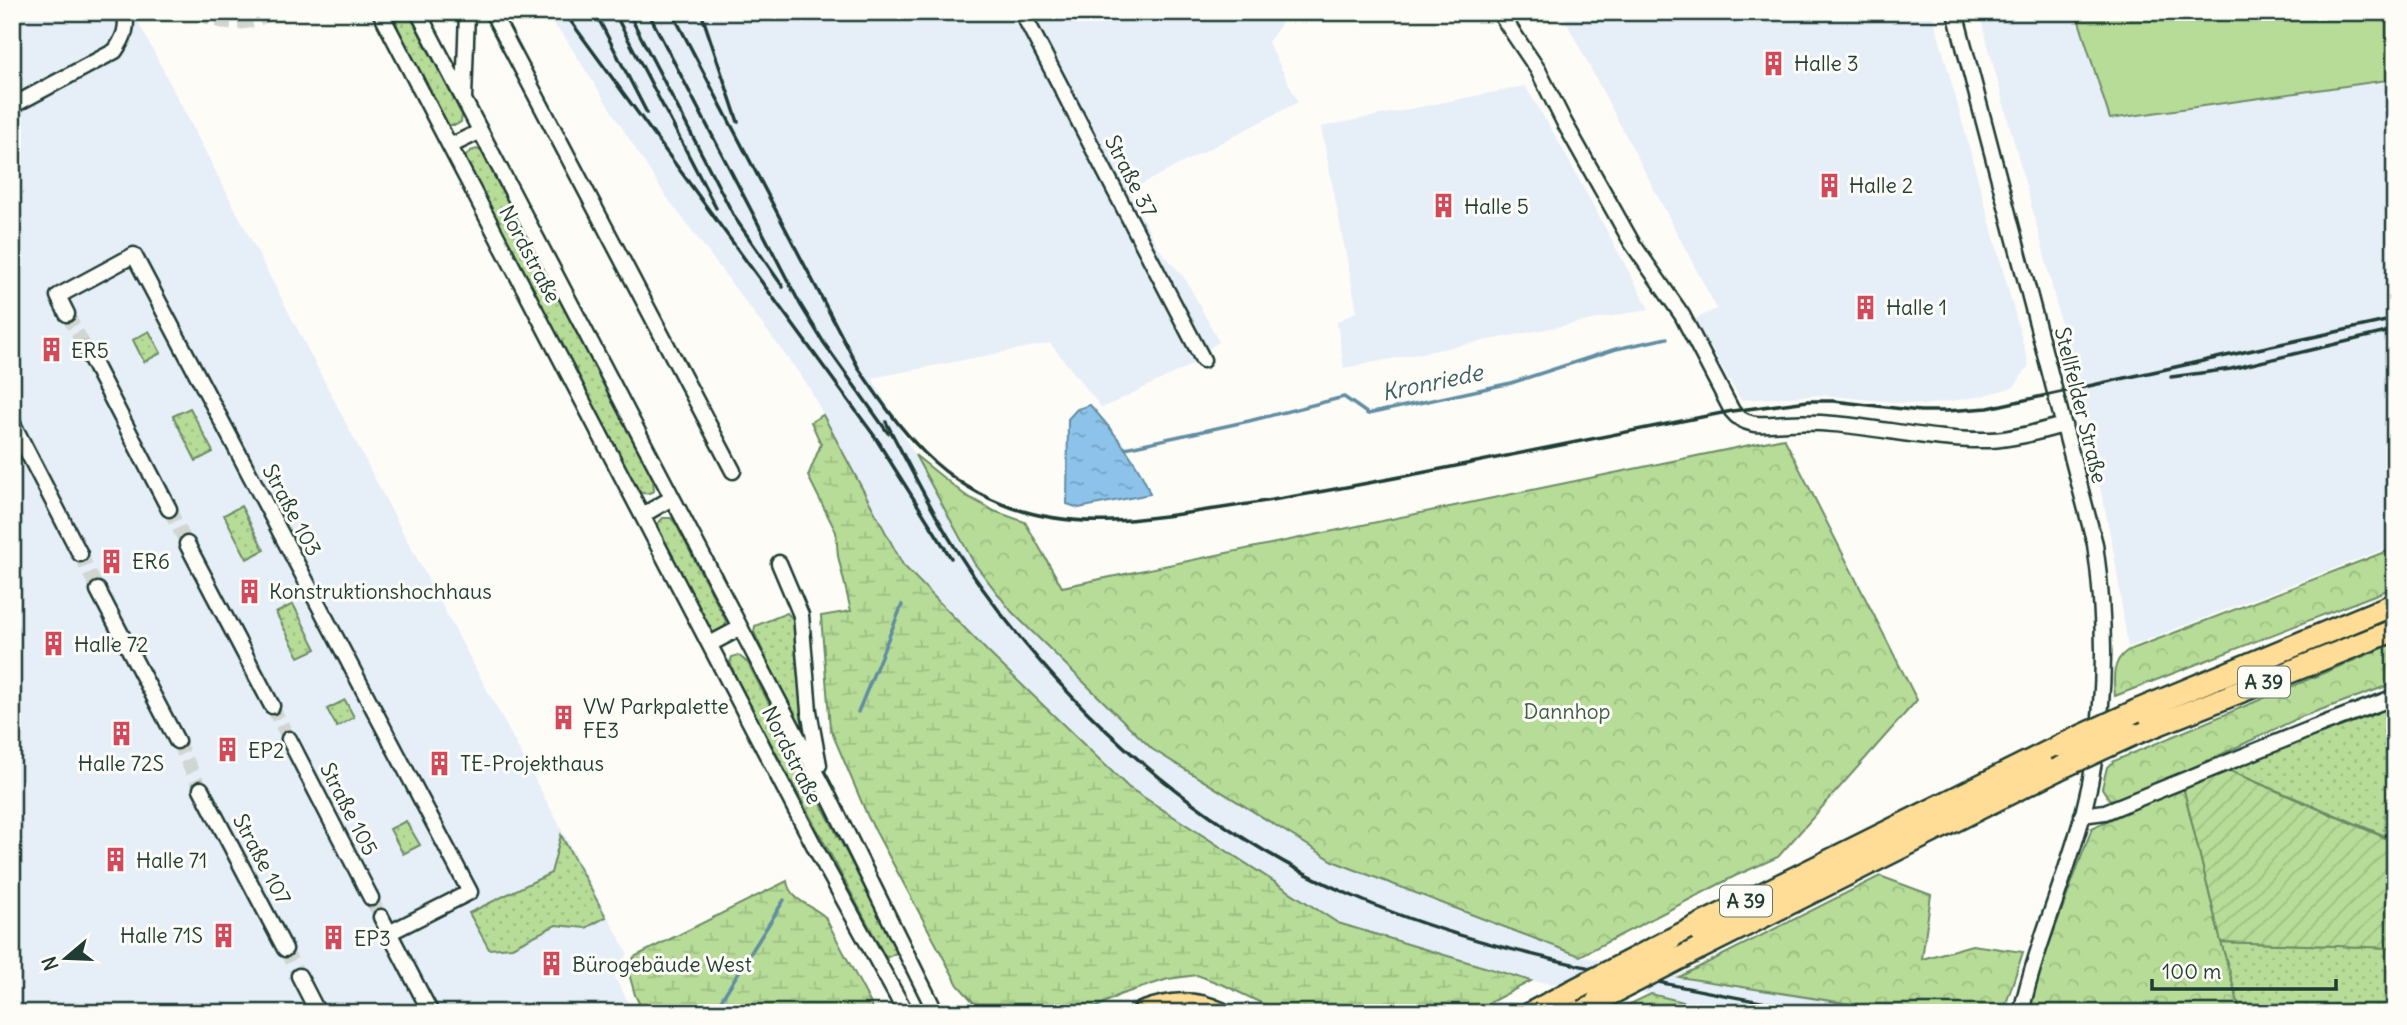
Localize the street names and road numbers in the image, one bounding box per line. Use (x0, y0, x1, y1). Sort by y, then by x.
street label: Straße 37 (1099, 130, 1163, 222)
street label: Nordstraße (493, 201, 567, 307)
street label: Stellfelder Straße (2049, 324, 2113, 486)
street label: Straße 103 (256, 459, 328, 561)
road number: A 39 (2238, 666, 2290, 698)
street label: Nordstraße (756, 701, 828, 809)
street label: Straße 105 (314, 758, 384, 860)
street label: Straße 107 (227, 809, 297, 909)
road number: A 39 (1720, 886, 1772, 917)

